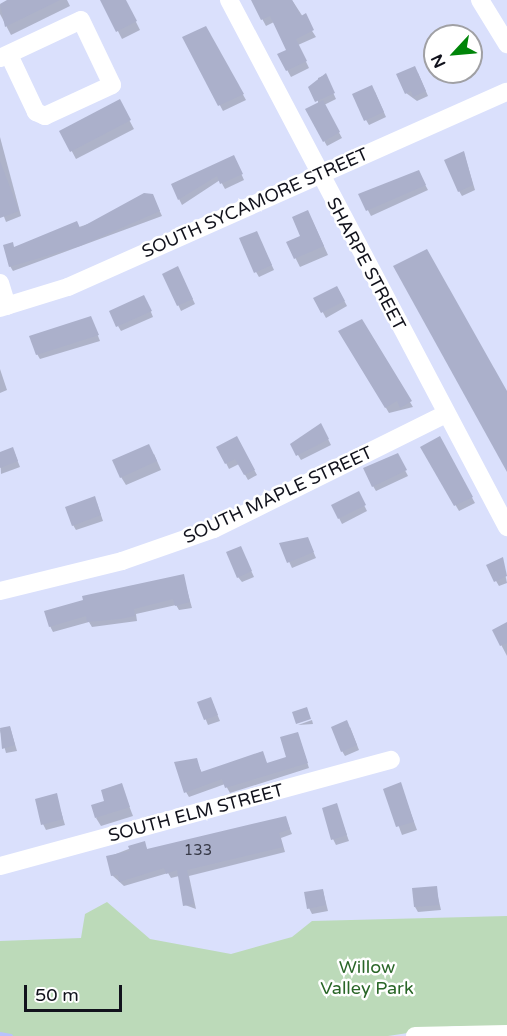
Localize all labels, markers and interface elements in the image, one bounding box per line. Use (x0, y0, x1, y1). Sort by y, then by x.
north arrow (423, 24, 483, 84)
text: N (427, 51, 450, 71)
street label: SOUTH SYCAMORE STREET (138, 143, 372, 263)
street label: SHARPE STREET (322, 194, 410, 334)
street label: SOUTH MAPLE STREET (180, 442, 376, 548)
street label: SOUTH ELM STREET (106, 779, 286, 847)
house number: 133 (184, 842, 212, 860)
park label: Willow Valley Park (320, 957, 414, 1000)
scale bar (27, 973, 124, 1011)
text: 50 m (35, 984, 79, 1006)

